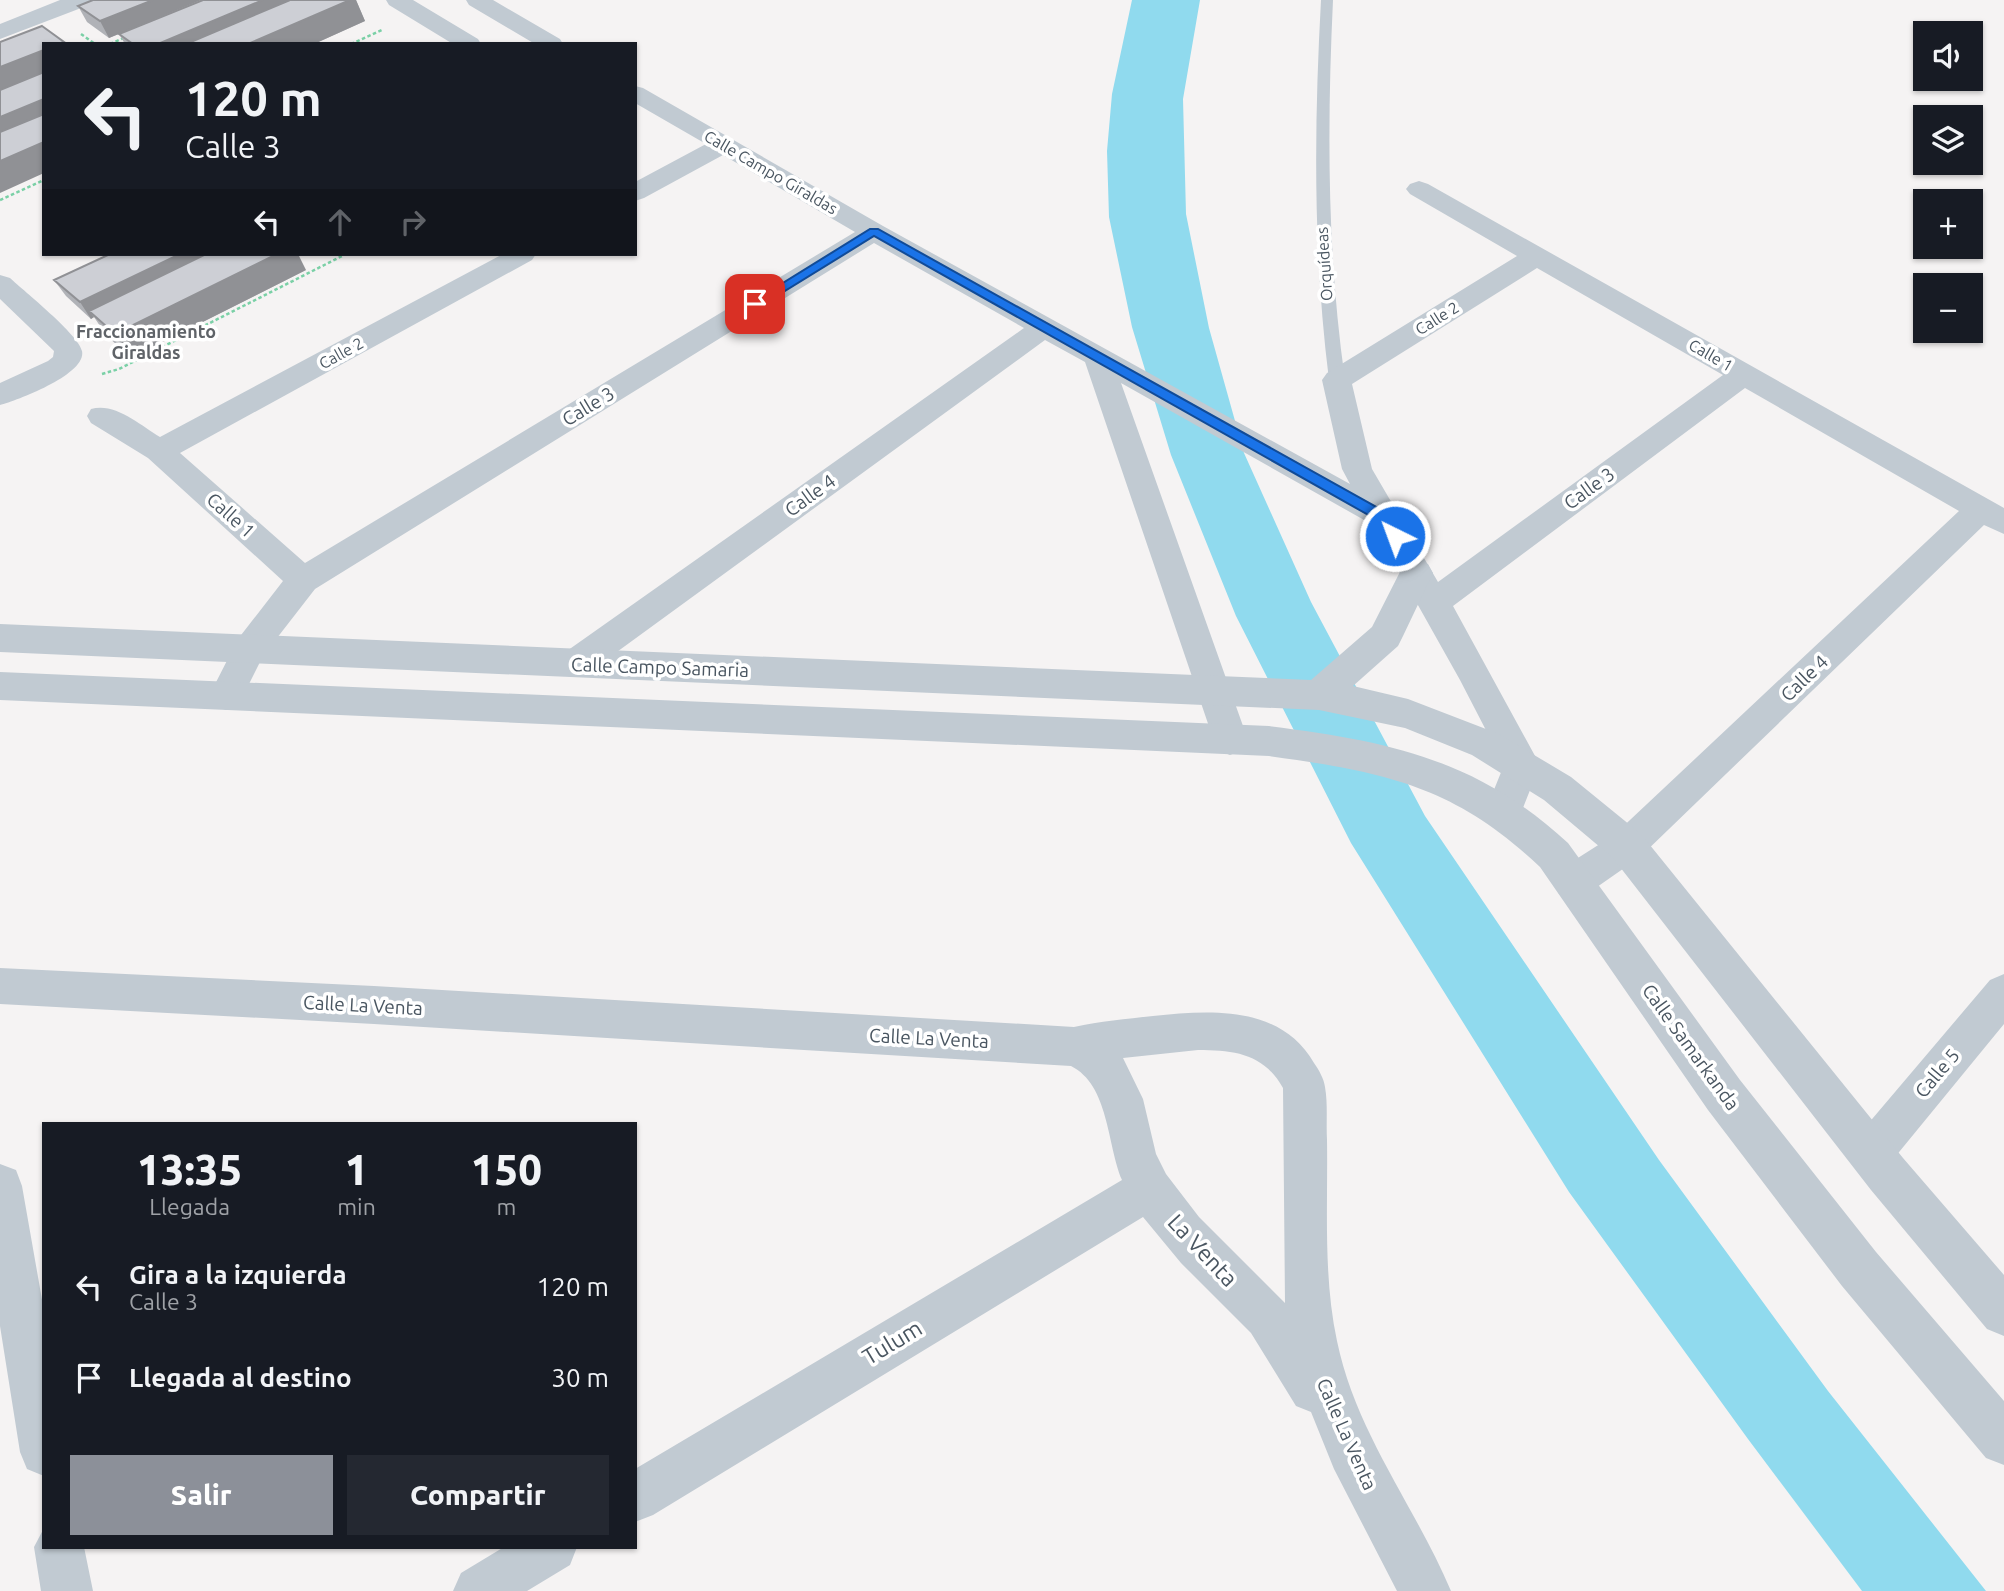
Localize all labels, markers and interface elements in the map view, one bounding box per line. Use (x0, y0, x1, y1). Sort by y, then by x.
map controls (1913, 21, 1983, 343)
button: sound (1913, 21, 1983, 91)
icon: left (70, 70, 161, 161)
text: 120 m (185, 70, 322, 125)
button: layers (1913, 105, 1983, 175)
street label: Calle Campo Giraldas (701, 127, 841, 217)
text: Calle 3 (185, 128, 281, 164)
button: + (1913, 189, 1983, 259)
icon: left (248, 203, 286, 241)
icon: ahead (321, 203, 359, 241)
icon: right (394, 203, 432, 241)
street label: Orquídeas (1312, 226, 1336, 302)
button: − (1913, 273, 1983, 343)
pin (725, 274, 785, 334)
icon: arrive (736, 285, 774, 323)
street label: Calle 2 (1412, 298, 1462, 338)
district label: Fraccionamiento Giraldas (76, 321, 216, 362)
street label: Calle 2 (316, 334, 366, 372)
street label: Calle 1 (1686, 335, 1736, 375)
street label: Calle 3 (558, 382, 618, 430)
street label: Calle 3 (1559, 462, 1619, 514)
street label: Calle 4 (780, 469, 840, 521)
street label: Calle 1 (202, 488, 260, 542)
position arrow (1358, 499, 1432, 573)
street label: Calle 4 (1776, 650, 1832, 706)
street label: Calle Campo Samaria (571, 653, 749, 681)
street label: Calle Samarkanda (1638, 980, 1744, 1114)
street label: Calle La Venta (303, 991, 423, 1019)
street label: Calle La Venta (869, 1024, 989, 1052)
street label: Calle 5 (1910, 1044, 1964, 1102)
text: 13:35 (137, 1146, 242, 1193)
text: 1 (345, 1146, 368, 1193)
text: 150 (471, 1146, 542, 1193)
text: Llegada (149, 1194, 230, 1219)
text: min (337, 1194, 376, 1219)
text: m (496, 1194, 516, 1219)
street label: La Venta (1163, 1209, 1243, 1291)
text: Gira a la izquierda (129, 1260, 347, 1289)
icon: left (70, 1268, 108, 1306)
text: 120 m (537, 1272, 609, 1301)
text: Calle 3 (129, 1289, 198, 1314)
street label: Tulum (858, 1315, 926, 1369)
icon: arrive (70, 1359, 108, 1397)
text: Llegada al destino (129, 1363, 352, 1392)
text: 30 m (551, 1363, 609, 1392)
street label: Calle La Venta (1313, 1375, 1381, 1493)
button: Salir (70, 1455, 333, 1535)
button: Compartir (347, 1455, 609, 1535)

